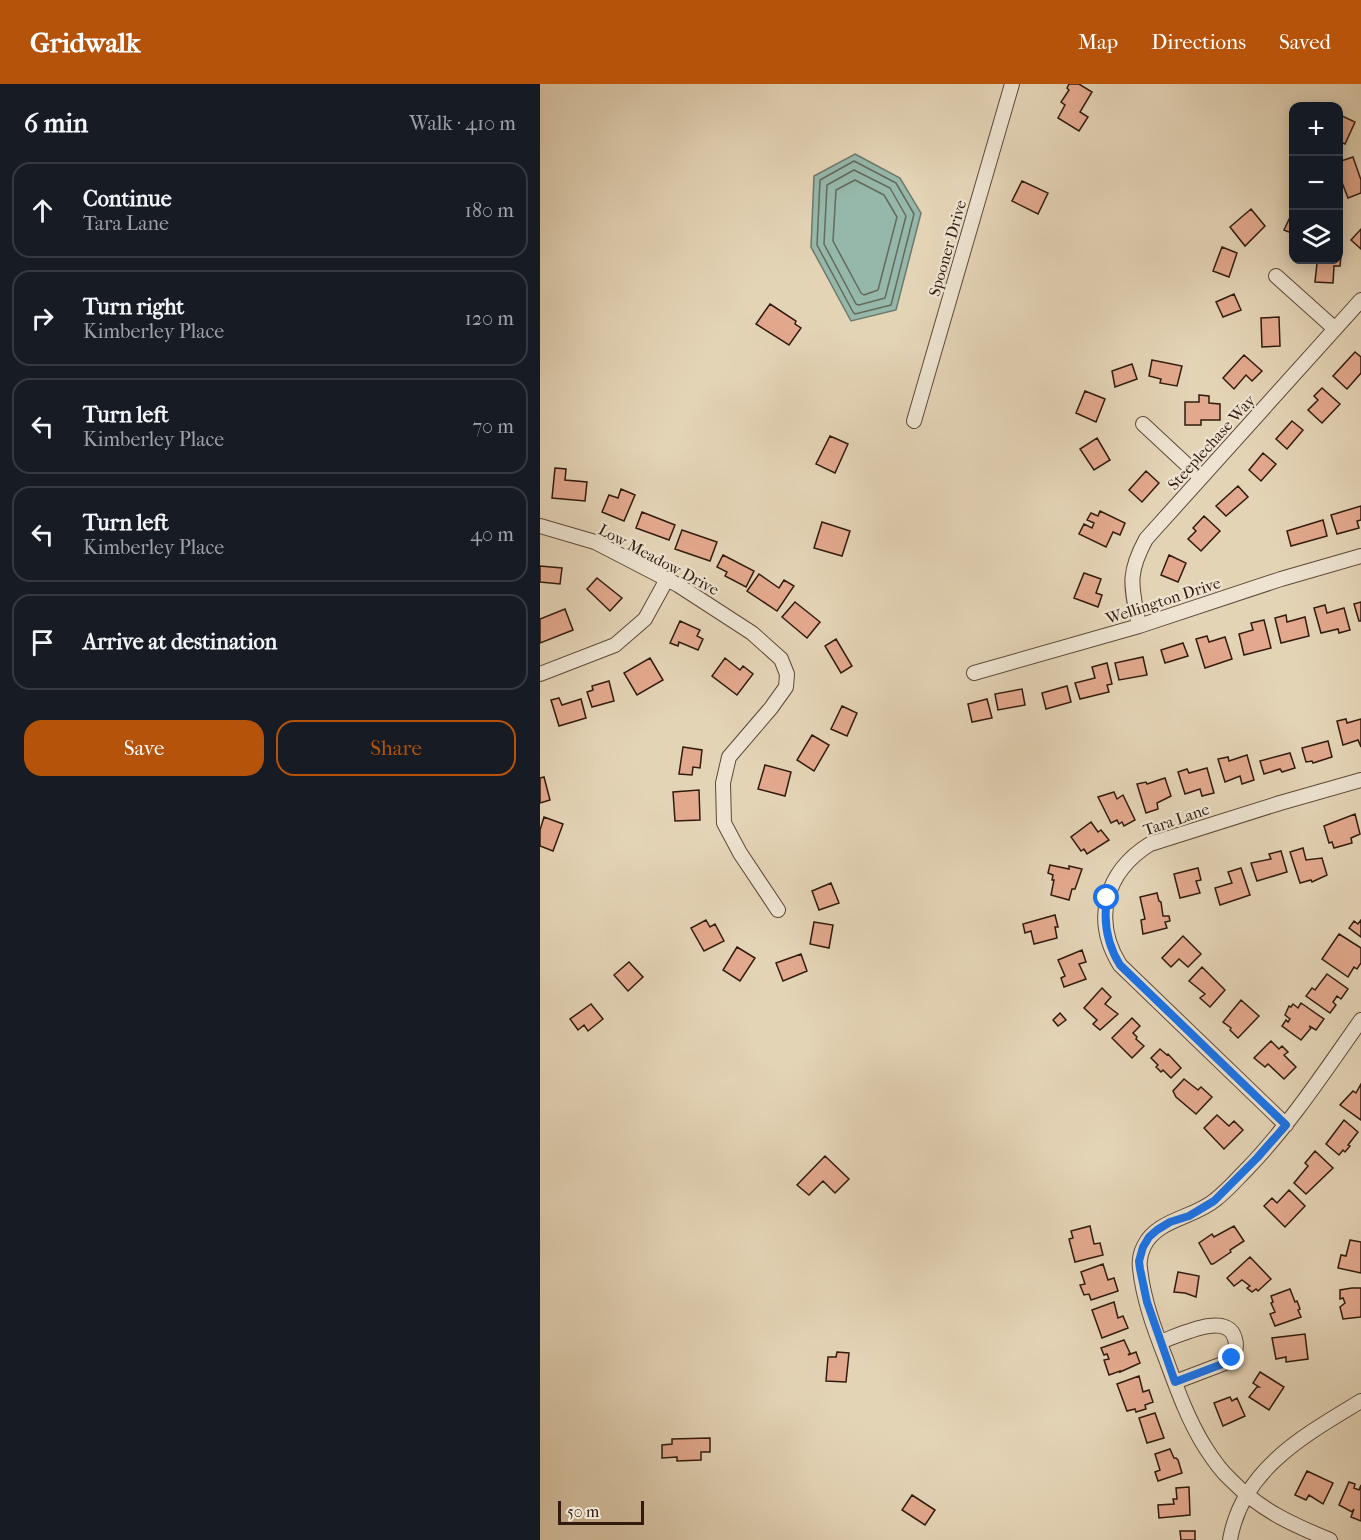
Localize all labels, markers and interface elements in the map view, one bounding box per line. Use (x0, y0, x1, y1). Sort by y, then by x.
text: Gridwalk (30, 26, 141, 59)
text: Map (1078, 30, 1118, 54)
text: Directions (1151, 30, 1246, 54)
text: Saved (1279, 30, 1331, 54)
map controls (1289, 102, 1343, 264)
button: + (1289, 102, 1343, 156)
text: 6 min (24, 108, 88, 139)
text: Walk · 410 m (409, 112, 516, 135)
button: − (1289, 156, 1343, 210)
text: Continue (83, 186, 172, 212)
icon: ahead (26, 194, 59, 227)
street label: Spooner Drive (925, 198, 970, 299)
text: 180 m (465, 199, 514, 222)
button: layers (1289, 210, 1343, 264)
text: Tara Lane (83, 212, 169, 235)
text: Turn right (83, 294, 184, 320)
icon: right (26, 302, 59, 335)
text: 120 m (465, 307, 514, 330)
text: Kimberley Place (83, 320, 224, 343)
street label: Steeplechase Way (1164, 390, 1259, 494)
text: Turn left (83, 402, 169, 428)
icon: left (26, 410, 59, 443)
text: 70 m (472, 415, 514, 438)
text: Kimberley Place (83, 428, 224, 451)
text: Turn left (83, 510, 169, 536)
icon: left (26, 518, 59, 551)
street label: Low Meadow Drive (595, 520, 722, 599)
text: 40 m (470, 523, 514, 546)
text: Kimberley Place (83, 536, 224, 559)
street label: Wellington Drive (1102, 573, 1223, 628)
icon: arrive (26, 626, 59, 659)
text: Arrive at destination (83, 629, 277, 655)
button: Save (24, 720, 264, 776)
button: Share (276, 720, 516, 776)
street label: Tara Lane (1141, 799, 1212, 840)
route start (1093, 884, 1119, 910)
route end (1218, 1344, 1244, 1370)
scale bar (558, 1498, 644, 1526)
text: 50 m (567, 1502, 599, 1521)

